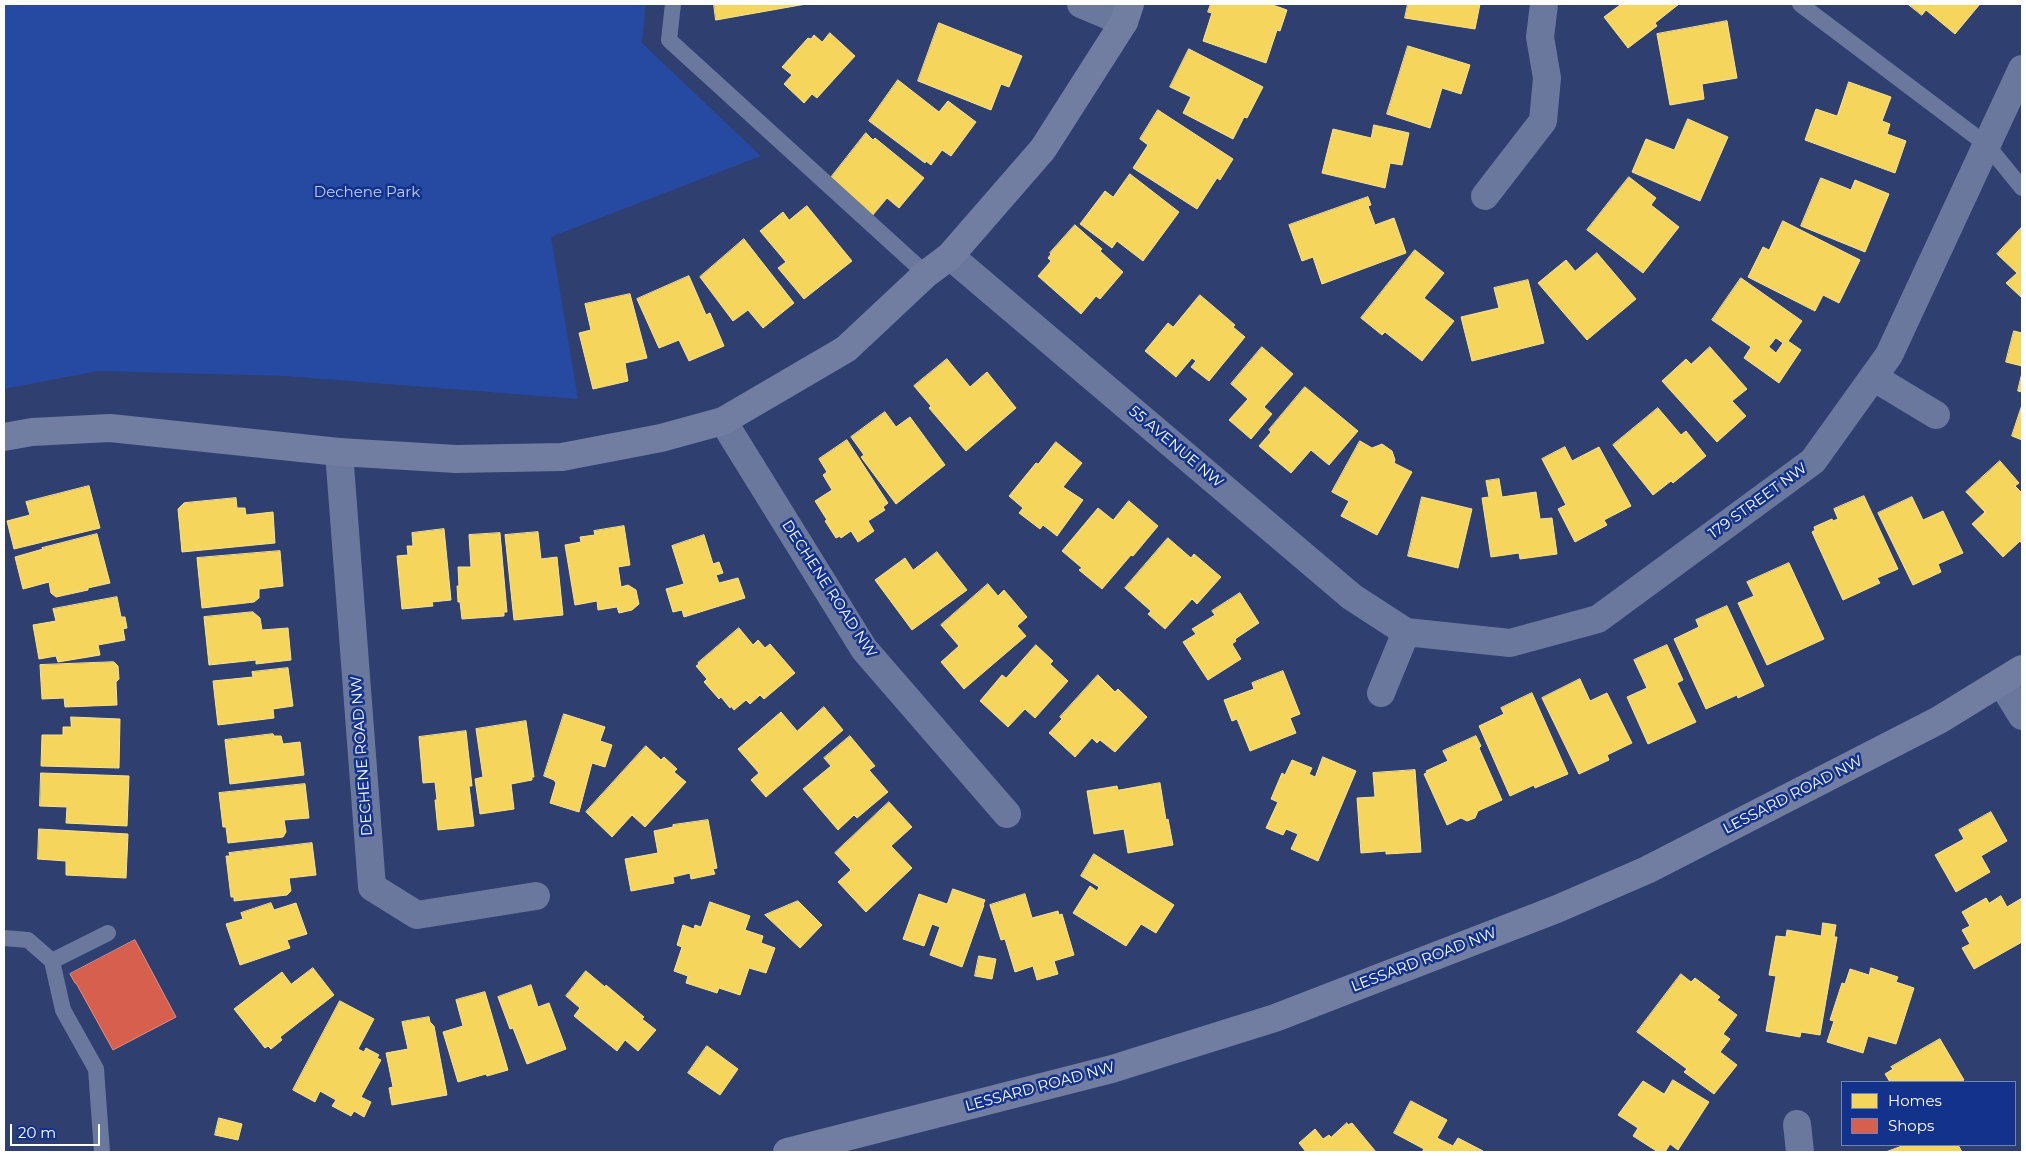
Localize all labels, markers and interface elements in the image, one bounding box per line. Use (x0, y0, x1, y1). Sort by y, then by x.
park label: Dechene Park (314, 184, 420, 202)
street label: 55 AVENUE NW (1125, 402, 1227, 492)
street label: 179 STREET NW (1705, 459, 1811, 543)
street label: DECHENE ROAD NW (778, 517, 880, 661)
street label: DECHENE ROAD NW (347, 675, 377, 837)
street label: LESSARD ROAD NW (1720, 752, 1866, 838)
street label: LESSARD ROAD NW (1349, 924, 1499, 996)
street label: LESSARD ROAD NW (963, 1058, 1117, 1116)
legend (1841, 1081, 2016, 1146)
text: Homes (1888, 1091, 1942, 1110)
scale bar (12, 1114, 102, 1146)
text: Shops (1888, 1116, 1934, 1135)
text: 20 m (18, 1123, 56, 1142)

